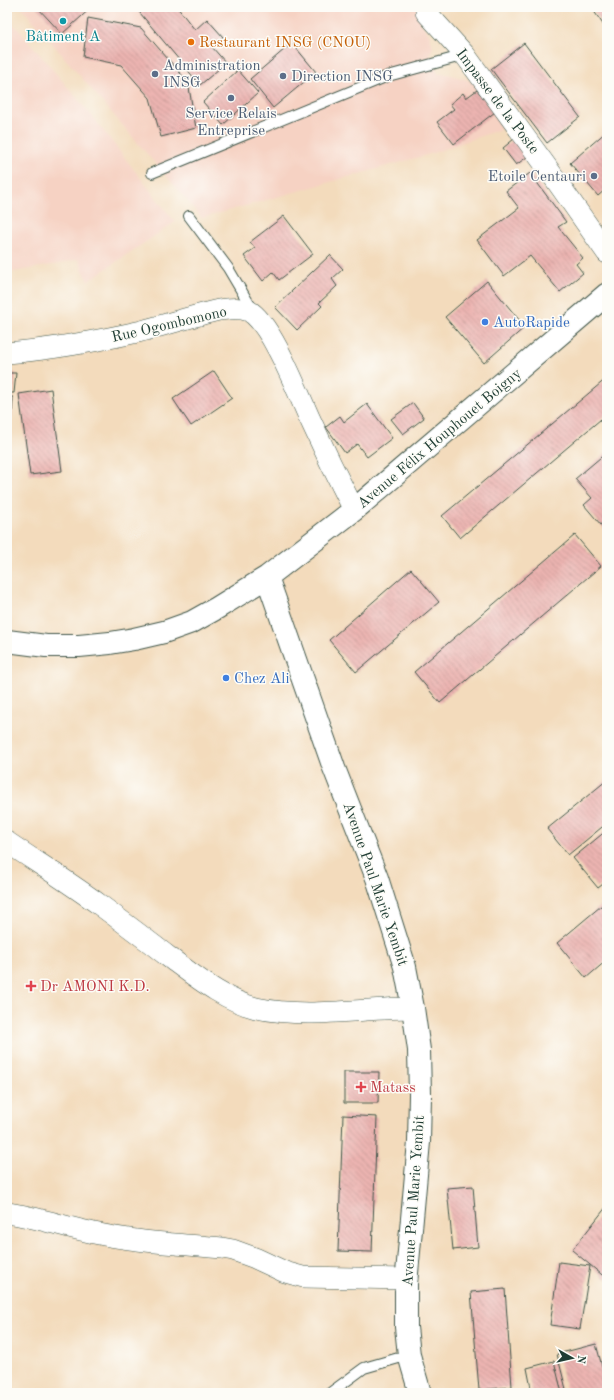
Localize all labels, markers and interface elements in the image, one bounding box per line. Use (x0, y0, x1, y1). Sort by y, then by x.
marker: Bâtiment A (58, 16, 68, 26)
place label: Bâtiment A (26, 30, 101, 45)
place label: Restaurant INSG (CNOU) (199, 36, 371, 51)
marker: Restaurant INSG (CNOU) (186, 37, 196, 47)
street label: Impasse de la Poste (453, 47, 541, 157)
place label: Administration INSG (163, 59, 261, 91)
marker: Administration INSG (150, 69, 160, 79)
place label: Direction INSG (291, 70, 393, 85)
marker: Direction INSG (278, 71, 288, 81)
marker: Service Relais Entreprise (226, 93, 236, 103)
place label: Service Relais Entreprise (185, 107, 277, 139)
place label: Etoile Centauri (488, 170, 586, 185)
marker: Etoile Centauri (589, 171, 599, 181)
street label: Rue Ogombomono (110, 305, 228, 346)
place label: AutoRapide (493, 316, 570, 331)
marker: AutoRapide (480, 317, 490, 327)
street label: Avenue Félix Houphouet Boigny (355, 366, 525, 512)
place label: Chez Ali (234, 672, 289, 687)
marker: Chez Ali (221, 673, 231, 683)
street label: Avenue Paul Marie Yembit (339, 801, 410, 968)
marker: Dr AMONI K.D. (25, 980, 37, 992)
place label: Dr AMONI K.D. (40, 980, 150, 995)
marker: Matass (355, 1081, 367, 1093)
place label: Matass (370, 1081, 416, 1096)
street label: Avenue Paul Marie Yembit (401, 1115, 428, 1287)
north arrow (552, 1338, 592, 1378)
text: N (574, 1354, 586, 1365)

